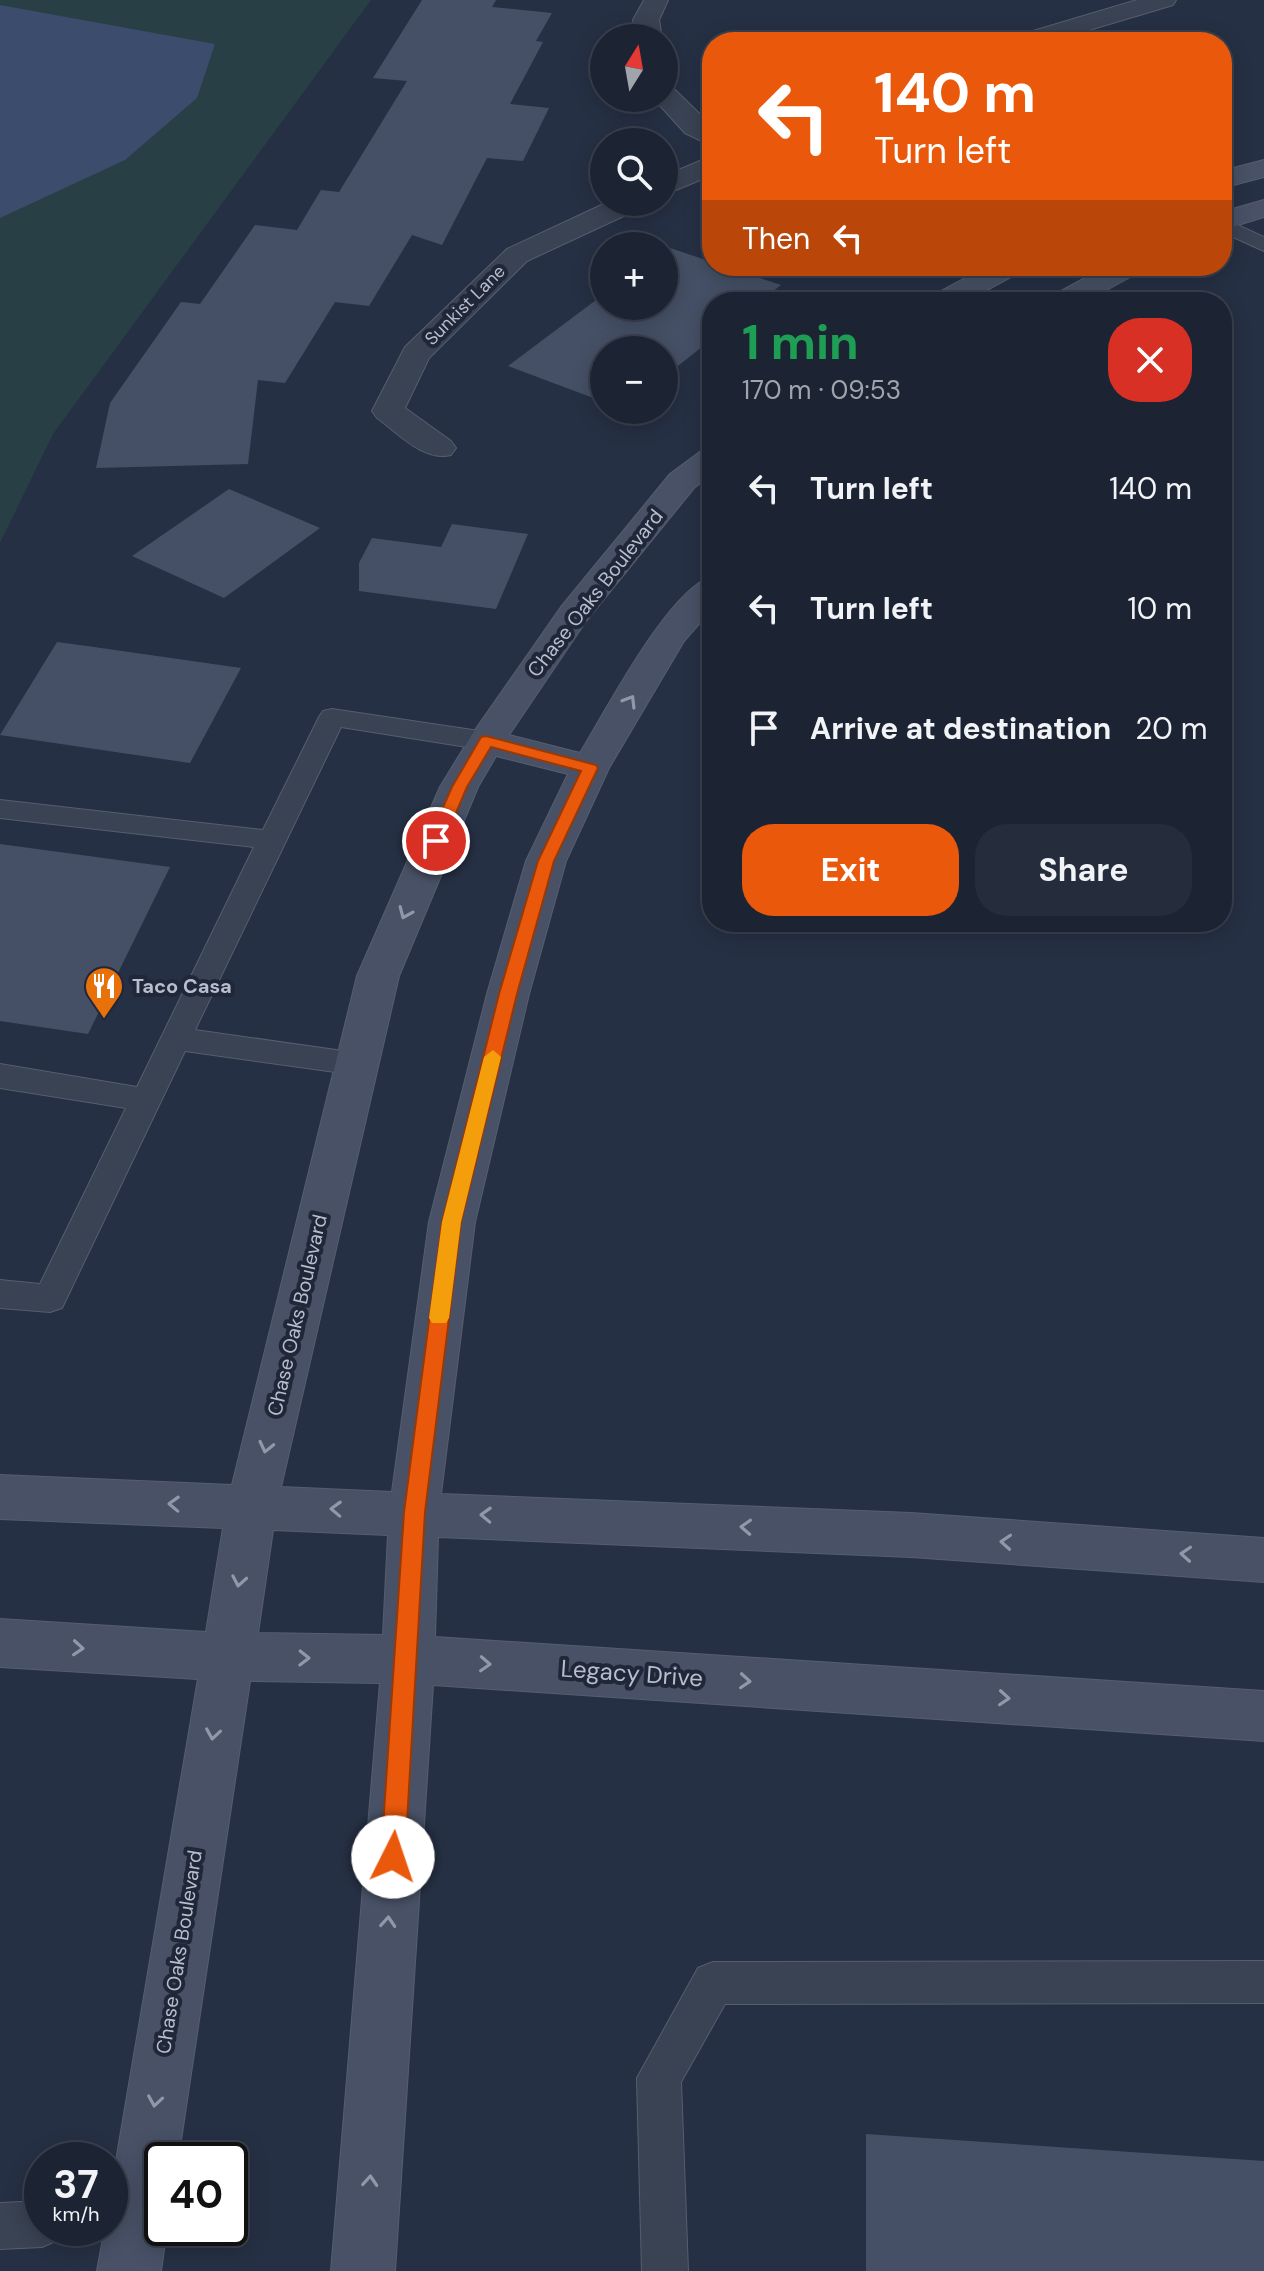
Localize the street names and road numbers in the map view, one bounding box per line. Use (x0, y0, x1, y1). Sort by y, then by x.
street label: Sunkist Lane (419, 259, 511, 351)
street label: Chase Oaks Boulevard (521, 504, 669, 682)
street label: Chase Oaks Boulevard (261, 1212, 333, 1418)
street label: Legacy Drive (560, 1653, 704, 1693)
street label: Chase Oaks Boulevard (150, 1848, 208, 2056)

